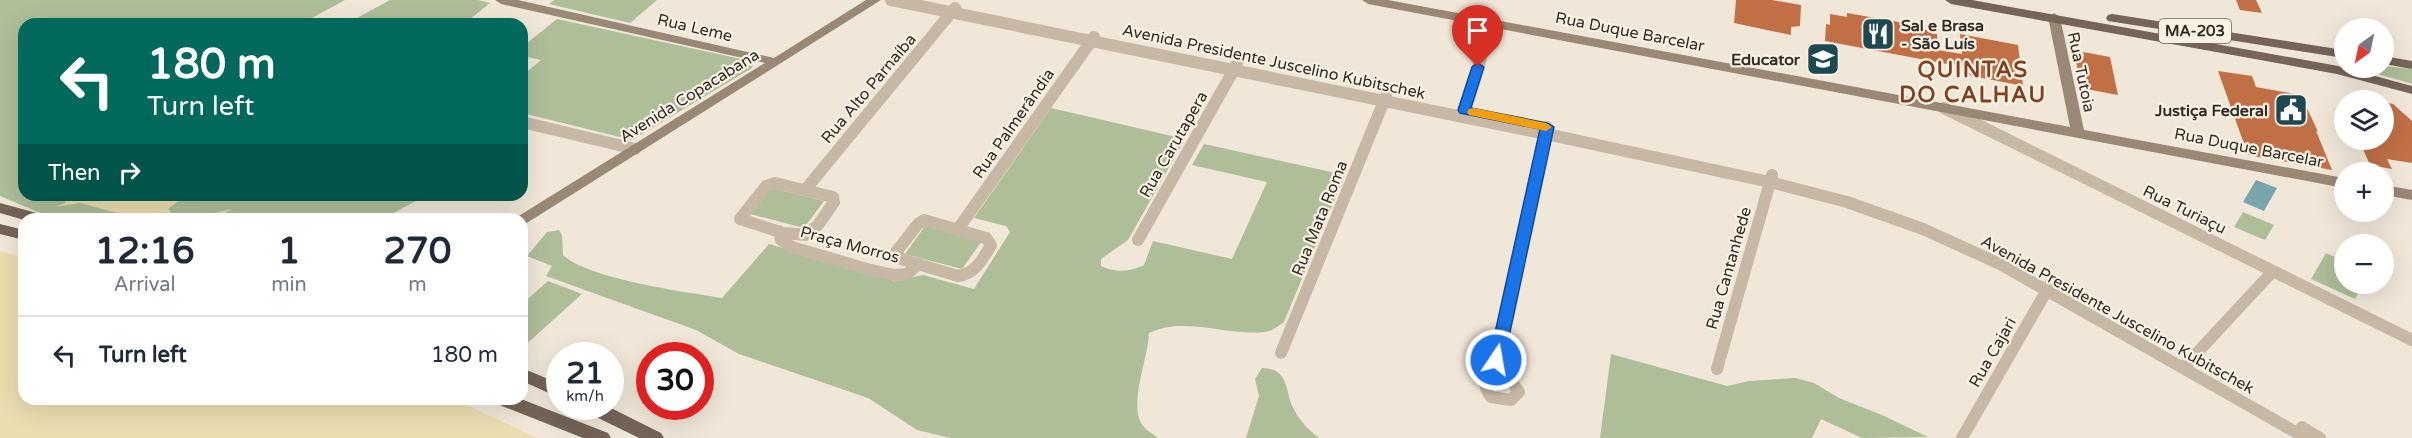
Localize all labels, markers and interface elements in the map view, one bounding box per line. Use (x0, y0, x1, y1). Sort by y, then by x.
pin (1452, 5, 1503, 67)
street label: Rua Duque Barcelar (1554, 8, 1707, 56)
street label: Rua Leme (655, 10, 734, 46)
icon: arrive (1461, 14, 1494, 47)
restaurant icon: Sal e Brasa - São Luís (1860, 16, 1896, 52)
place label: Sal e Brasa - São Luís (1901, 16, 1984, 54)
north arrow (2334, 18, 2394, 78)
map controls (2334, 18, 2394, 294)
road number: MA-203 (2159, 19, 2231, 43)
street label: Avenida Presidente Juscelino Kubitschek (1120, 20, 1427, 104)
street label: Rua Alto Parnaíba (817, 30, 921, 148)
street label: Rua Tutoia (2063, 30, 2099, 114)
text: 180 m (147, 39, 276, 90)
school or university icon: Educator (1805, 41, 1841, 77)
icon: left (48, 42, 126, 120)
street label: Avenida Copacabana (616, 45, 763, 147)
place label: Educator (1731, 50, 1801, 70)
district label: QUINTAS DO CALHAU (1899, 57, 2047, 108)
street label: Rua Palmerândia (969, 65, 1059, 182)
street label: Rua Carutapera (1135, 88, 1212, 201)
text: Turn left (147, 90, 254, 123)
button: layers (2334, 90, 2394, 150)
public building icon: Justiça Federal (2273, 92, 2309, 128)
place label: Justiça Federal (2154, 101, 2268, 121)
street label: Rua Duque Barcelar (2173, 124, 2326, 172)
icon: right (113, 156, 146, 189)
street label: Rua Mata Roma (1288, 158, 1352, 279)
text: Then (48, 160, 101, 186)
button: + (2334, 162, 2394, 222)
street label: Rua Turiaçu (2140, 181, 2229, 239)
street label: Rua Cantanhede (1702, 205, 1756, 332)
street label: Praça Morros (798, 222, 902, 268)
text: 12:16 (95, 230, 195, 273)
text: 1 (278, 230, 300, 273)
text: 270 (383, 230, 451, 273)
street label: Avenida Presidente Juscelino Kubitschek (1977, 231, 2258, 399)
button: − (2334, 234, 2394, 294)
text: Arrival (114, 273, 176, 297)
text: min (271, 273, 307, 297)
text: m (408, 273, 427, 297)
street label: Rua Cajari (1965, 314, 2021, 391)
position arrow (1464, 328, 1528, 392)
icon: left (48, 339, 81, 372)
text: Turn left (99, 342, 187, 368)
text: 180 m (431, 342, 498, 368)
speed limit sign: 30 (636, 342, 714, 420)
text: 21 (566, 355, 604, 392)
text: km/h (566, 387, 604, 405)

